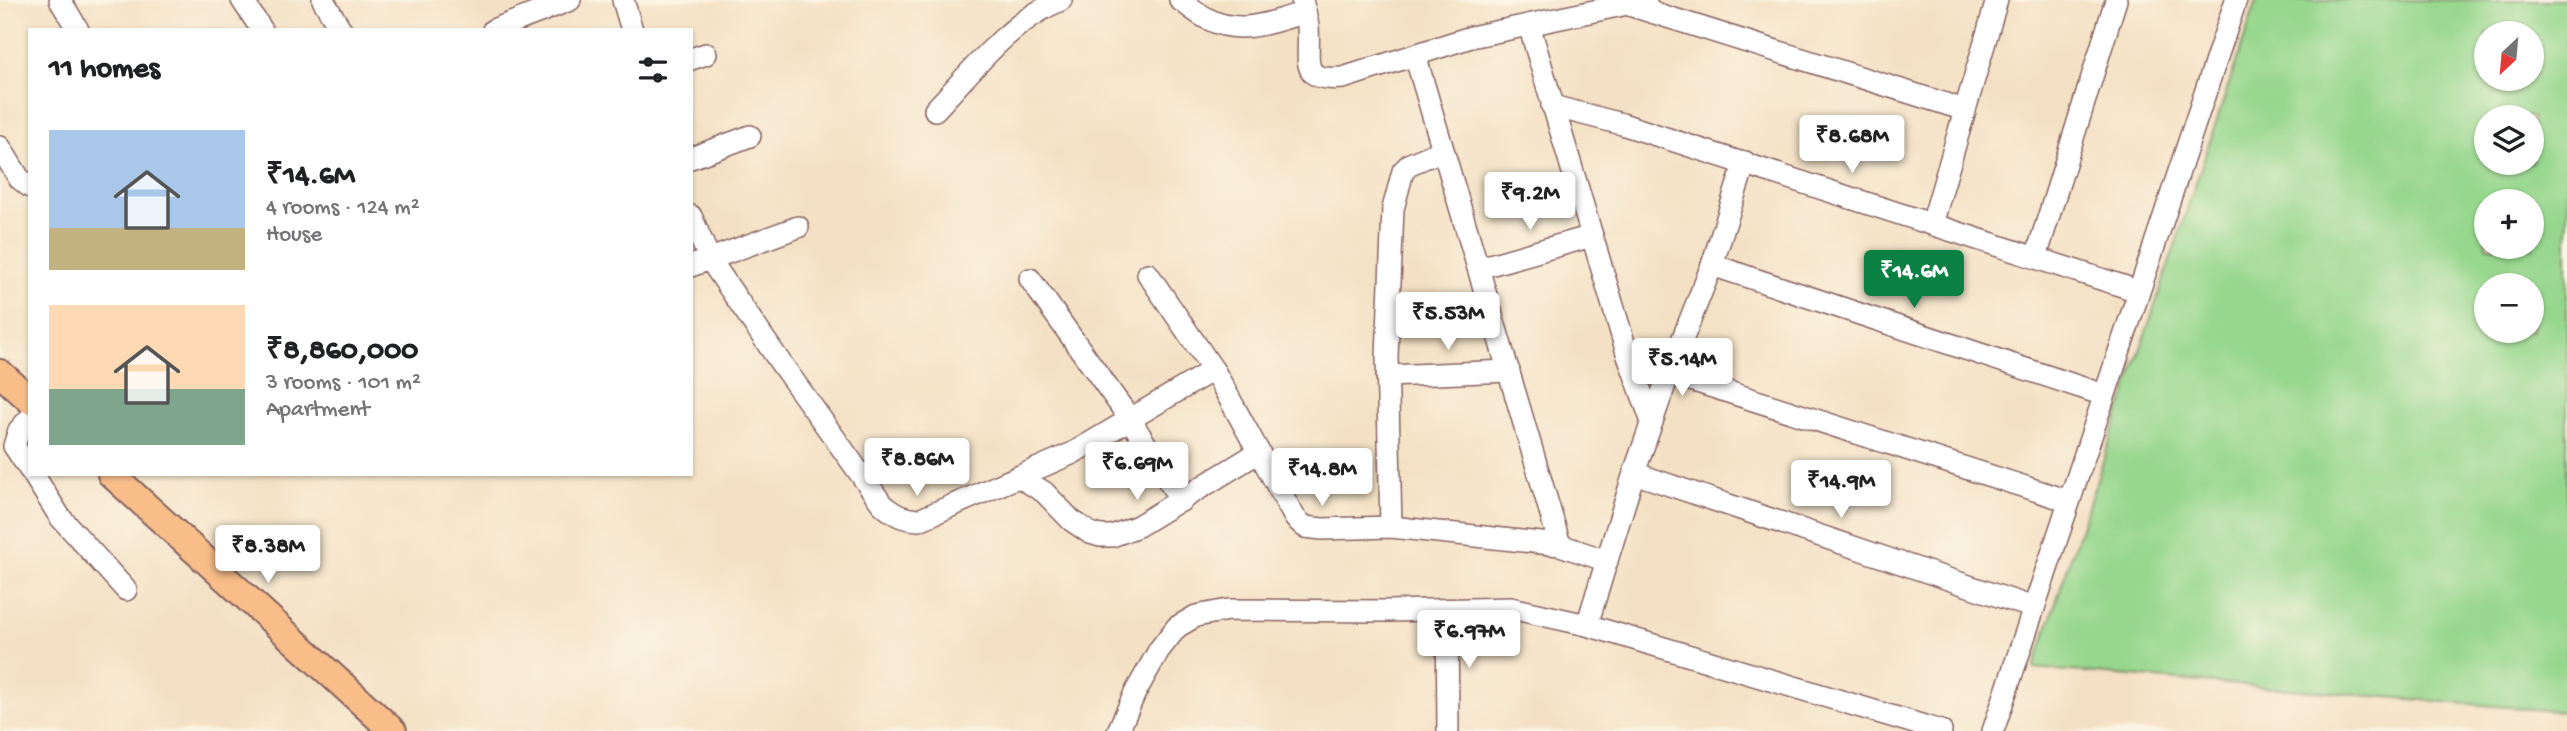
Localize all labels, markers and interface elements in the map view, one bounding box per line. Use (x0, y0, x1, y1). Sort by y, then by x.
north arrow (2474, 21, 2544, 91)
map controls (2474, 21, 2544, 343)
icon: filters (634, 51, 672, 89)
text: 11 homes (49, 53, 160, 88)
button: layers (2474, 105, 2544, 175)
pin: ₹8.68M (1795, 116, 1909, 175)
text: ₹8.68M (1815, 124, 1889, 151)
icon: home (105, 158, 189, 242)
text: ₹14.6M (266, 160, 355, 195)
pin: ₹9.2M (1481, 173, 1579, 232)
text: ₹9.2M (1500, 181, 1560, 208)
button: + (2474, 189, 2544, 259)
text: 4 rooms · 124 m² (266, 195, 420, 222)
text: House (266, 222, 322, 249)
pin: ₹14.6M (1857, 250, 1971, 310)
text: ₹14.6M (1880, 259, 1948, 286)
button: − (2474, 273, 2544, 343)
pin: ₹5.53M (1391, 292, 1505, 352)
text: ₹5.53M (1412, 301, 1484, 328)
icon: home (105, 333, 189, 417)
text: ₹8,860,000 (266, 335, 418, 370)
pin: ₹5.14M (1625, 338, 1739, 398)
text: ₹5.14M (1648, 347, 1716, 374)
text: 3 rooms · 101 m² (266, 370, 421, 397)
text: Apartment (266, 397, 370, 424)
pin: ₹8.86M (860, 438, 974, 498)
pin: ₹6.69M (1080, 442, 1194, 502)
text: ₹8.86M (880, 447, 954, 474)
pin: ₹14.8M (1265, 448, 1379, 508)
text: ₹6.69M (1101, 451, 1173, 478)
text: ₹14.8M (1287, 457, 1357, 484)
pin: ₹14.9M (1784, 461, 1898, 520)
text: ₹14.9M (1807, 469, 1875, 496)
pin: ₹8.38M (211, 526, 325, 585)
text: ₹8.38M (231, 534, 305, 561)
pin: ₹6.97M (1412, 610, 1526, 670)
text: ₹6.97M (1433, 619, 1505, 646)

